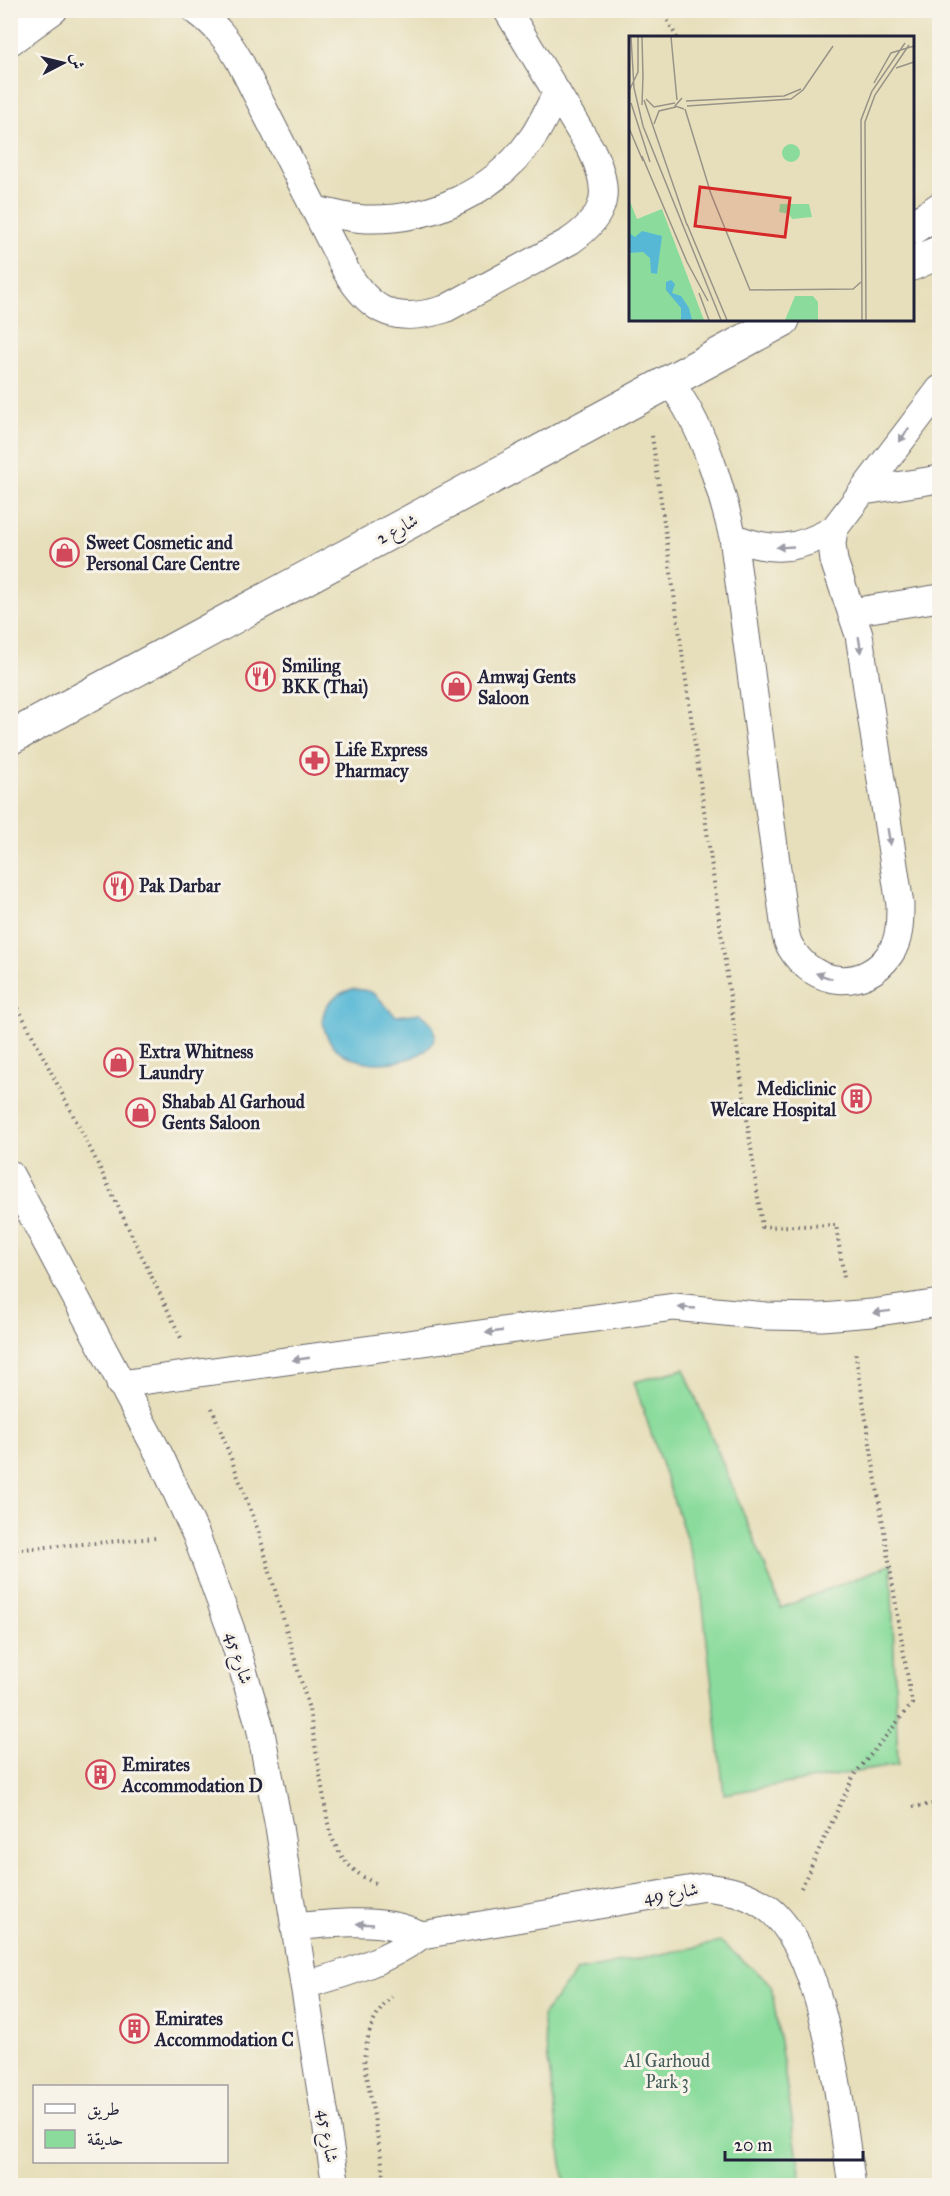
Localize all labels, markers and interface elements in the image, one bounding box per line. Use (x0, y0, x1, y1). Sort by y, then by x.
north arrow (33, 33, 93, 93)
inset map (629, 36, 914, 321)
text: ش (67, 52, 88, 70)
one-way arrow (898, 427, 910, 443)
street label: شارع 2 (372, 509, 423, 553)
place label: Sweet Cosmetic and Personal Care Centre (86, 532, 240, 575)
shop icon: Sweet Cosmetic and Personal Care Centre (49, 537, 81, 569)
one-way arrow (775, 543, 794, 552)
one-way arrow (856, 635, 865, 654)
place label: Smiling BKK (Thai) (282, 655, 368, 699)
restaurant icon: Smiling BKK (Thai) (245, 660, 277, 692)
place label: Amwaj Gents Saloon (477, 666, 576, 709)
shop icon: Amwaj Gents Saloon (441, 671, 473, 703)
place label: Life Express Pharmacy (335, 739, 428, 783)
pharmacy icon: Life Express Pharmacy (298, 744, 330, 776)
one-way arrow (885, 828, 894, 847)
restaurant icon: Pak Darbar (102, 870, 134, 902)
place label: Pak Darbar (139, 875, 222, 897)
one-way arrow (815, 970, 833, 980)
place label: Extra Whitness Laundry (139, 1041, 254, 1085)
shop icon: Extra Whitness Laundry (102, 1046, 134, 1078)
place label: Mediclinic Welcare Hospital (710, 1078, 837, 1122)
building icon: Mediclinic Welcare Hospital (841, 1083, 873, 1115)
place label: Shabab Al Garhoud Gents Saloon (162, 1091, 306, 1134)
shop icon: Shabab Al Garhoud Gents Saloon (125, 1096, 157, 1128)
one-way arrow (678, 1304, 697, 1313)
one-way arrow (872, 1307, 891, 1317)
one-way arrow (484, 1328, 503, 1337)
one-way arrow (291, 1355, 310, 1364)
street label: شارع 45 (217, 1629, 257, 1688)
place label: Emirates Accommodation D (121, 1754, 263, 1797)
building icon: Emirates Accommodation D (85, 1759, 117, 1791)
street label: شارع 49 (642, 1878, 700, 1912)
one-way arrow (355, 1919, 374, 1928)
place label: Emirates Accommodation C (154, 2008, 294, 2051)
building icon: Emirates Accommodation C (118, 2013, 150, 2045)
park label: Al Garhoud Park 3 (623, 2050, 710, 2093)
legend (33, 2085, 228, 2163)
text: طريق (87, 2098, 120, 2121)
street label: شارع 45 (309, 2108, 343, 2165)
scale bar (725, 2124, 863, 2162)
text: حديقة (87, 2128, 123, 2150)
text: 20 m (734, 2134, 772, 2156)

